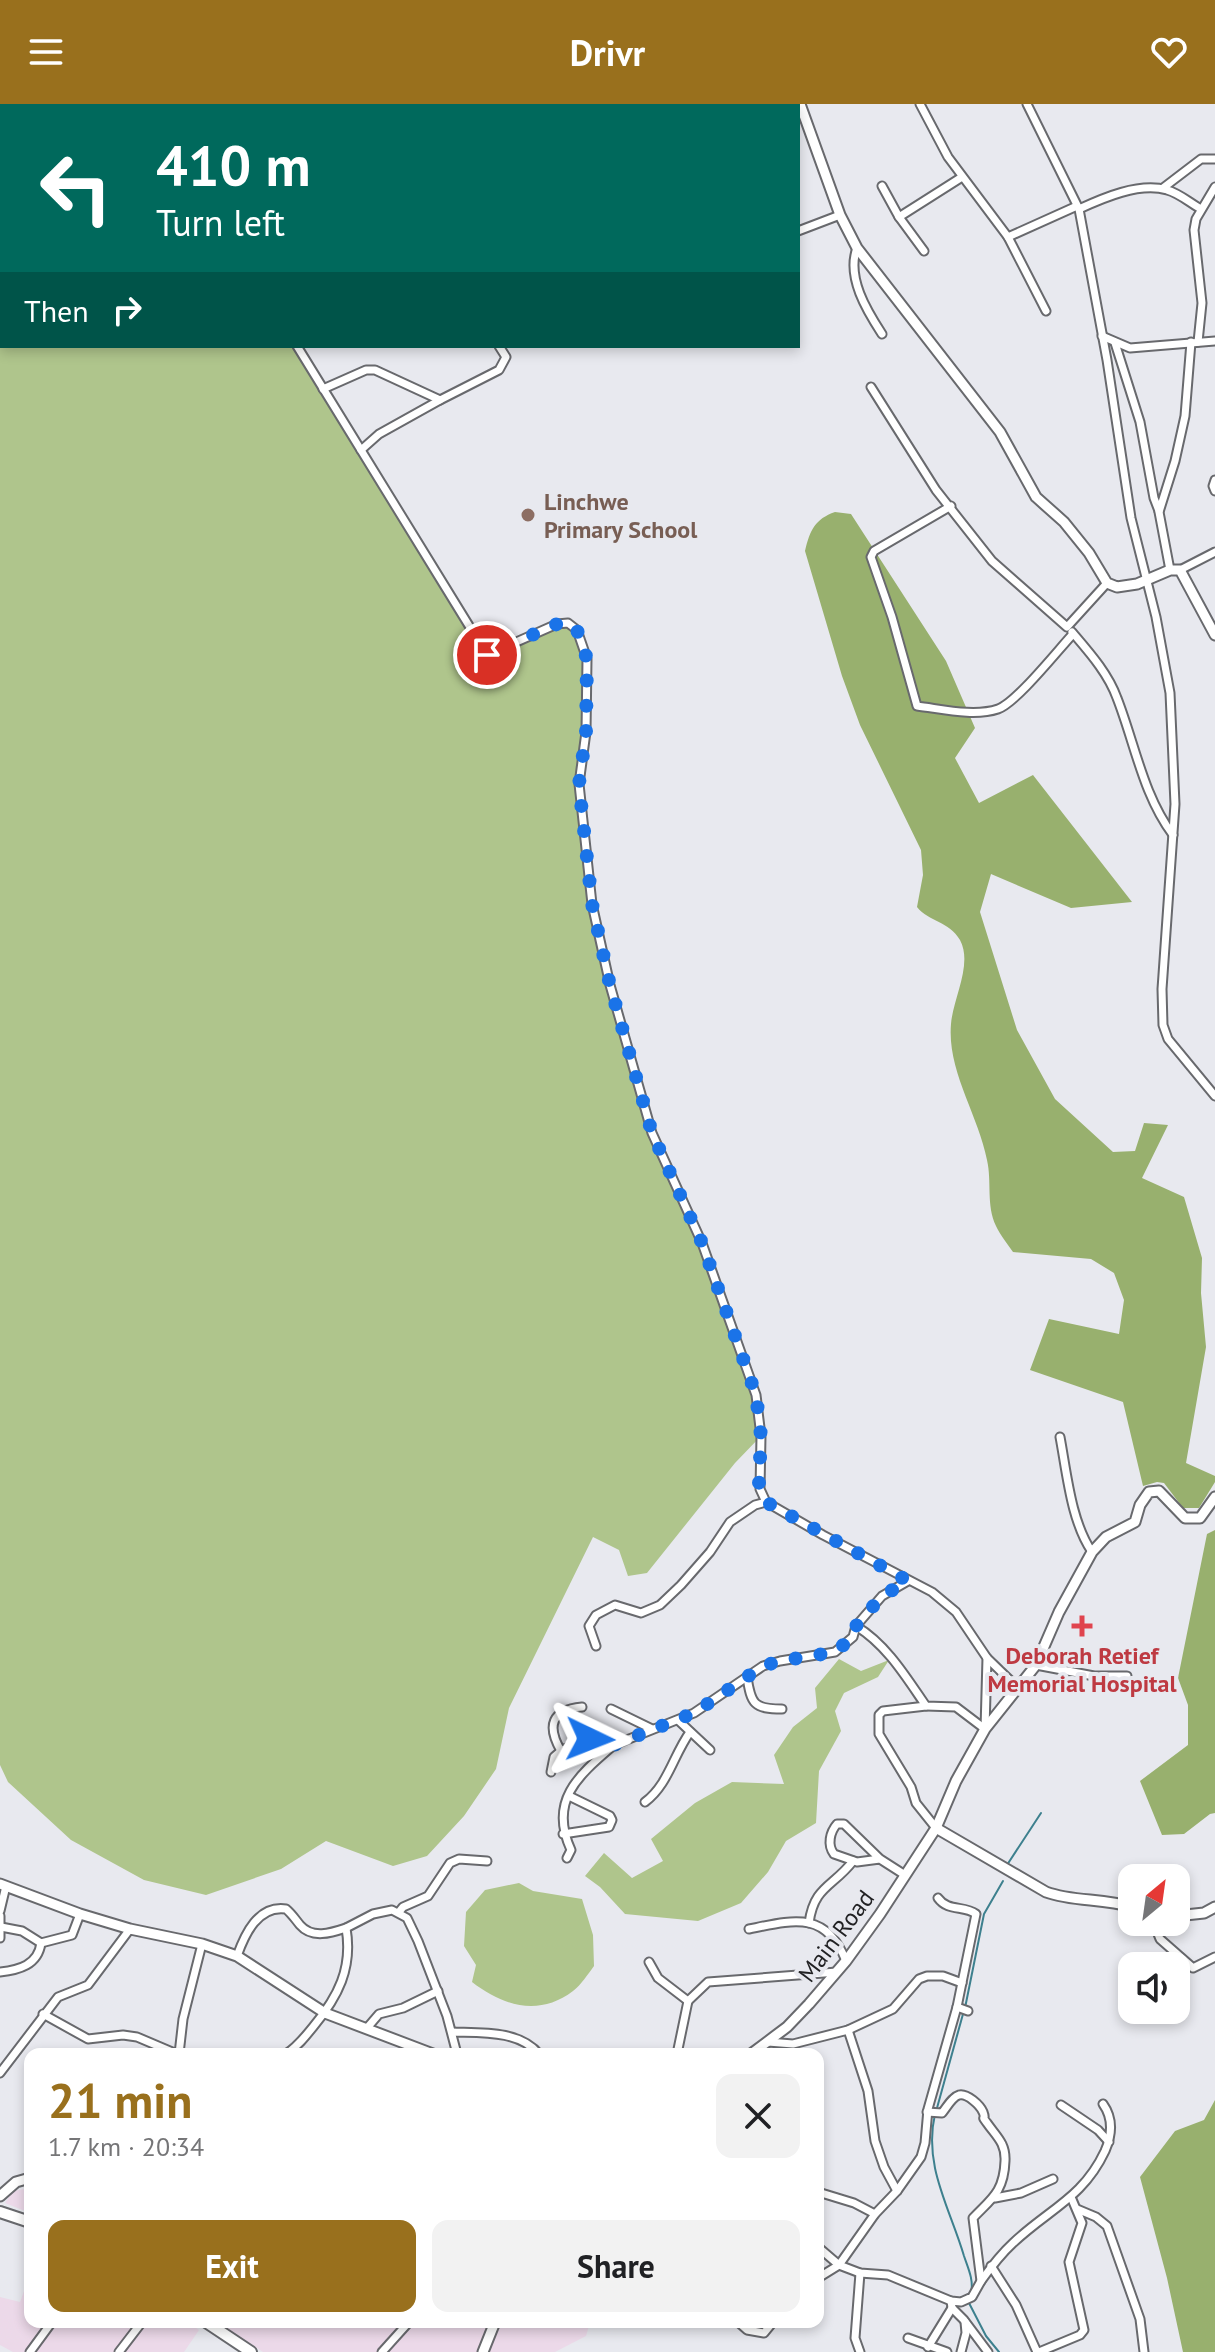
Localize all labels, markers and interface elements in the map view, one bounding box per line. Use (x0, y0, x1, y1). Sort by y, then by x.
text: Drivr (570, 29, 645, 76)
icon: menu (24, 30, 68, 74)
icon: heart (1147, 30, 1191, 74)
text: 410 m (156, 129, 311, 201)
icon: left (24, 136, 128, 240)
text: Turn left (156, 199, 285, 246)
icon: right (105, 288, 149, 332)
text: Then (24, 291, 89, 330)
place label: Linchwe Primary School (544, 486, 698, 545)
marker: Linchwe Primary School (519, 506, 537, 524)
pin (453, 621, 521, 689)
icon: arrive (465, 633, 509, 677)
marker: Deborah Retief Memorial Hospital (1071, 1615, 1093, 1637)
place label: Deborah Retief Memorial Hospital (988, 1640, 1177, 1699)
position arrow (548, 1697, 632, 1781)
north arrow (1118, 1864, 1190, 1936)
map controls (1118, 1864, 1190, 2024)
street label: Main Road (791, 1884, 881, 1988)
button: sound (1118, 1952, 1190, 2024)
text: 21 min (48, 2069, 192, 2131)
button: close (716, 2074, 800, 2158)
text: 1.7 km · 20:34 (48, 2130, 204, 2163)
button: Exit (48, 2220, 416, 2312)
button: Share (432, 2220, 800, 2312)

